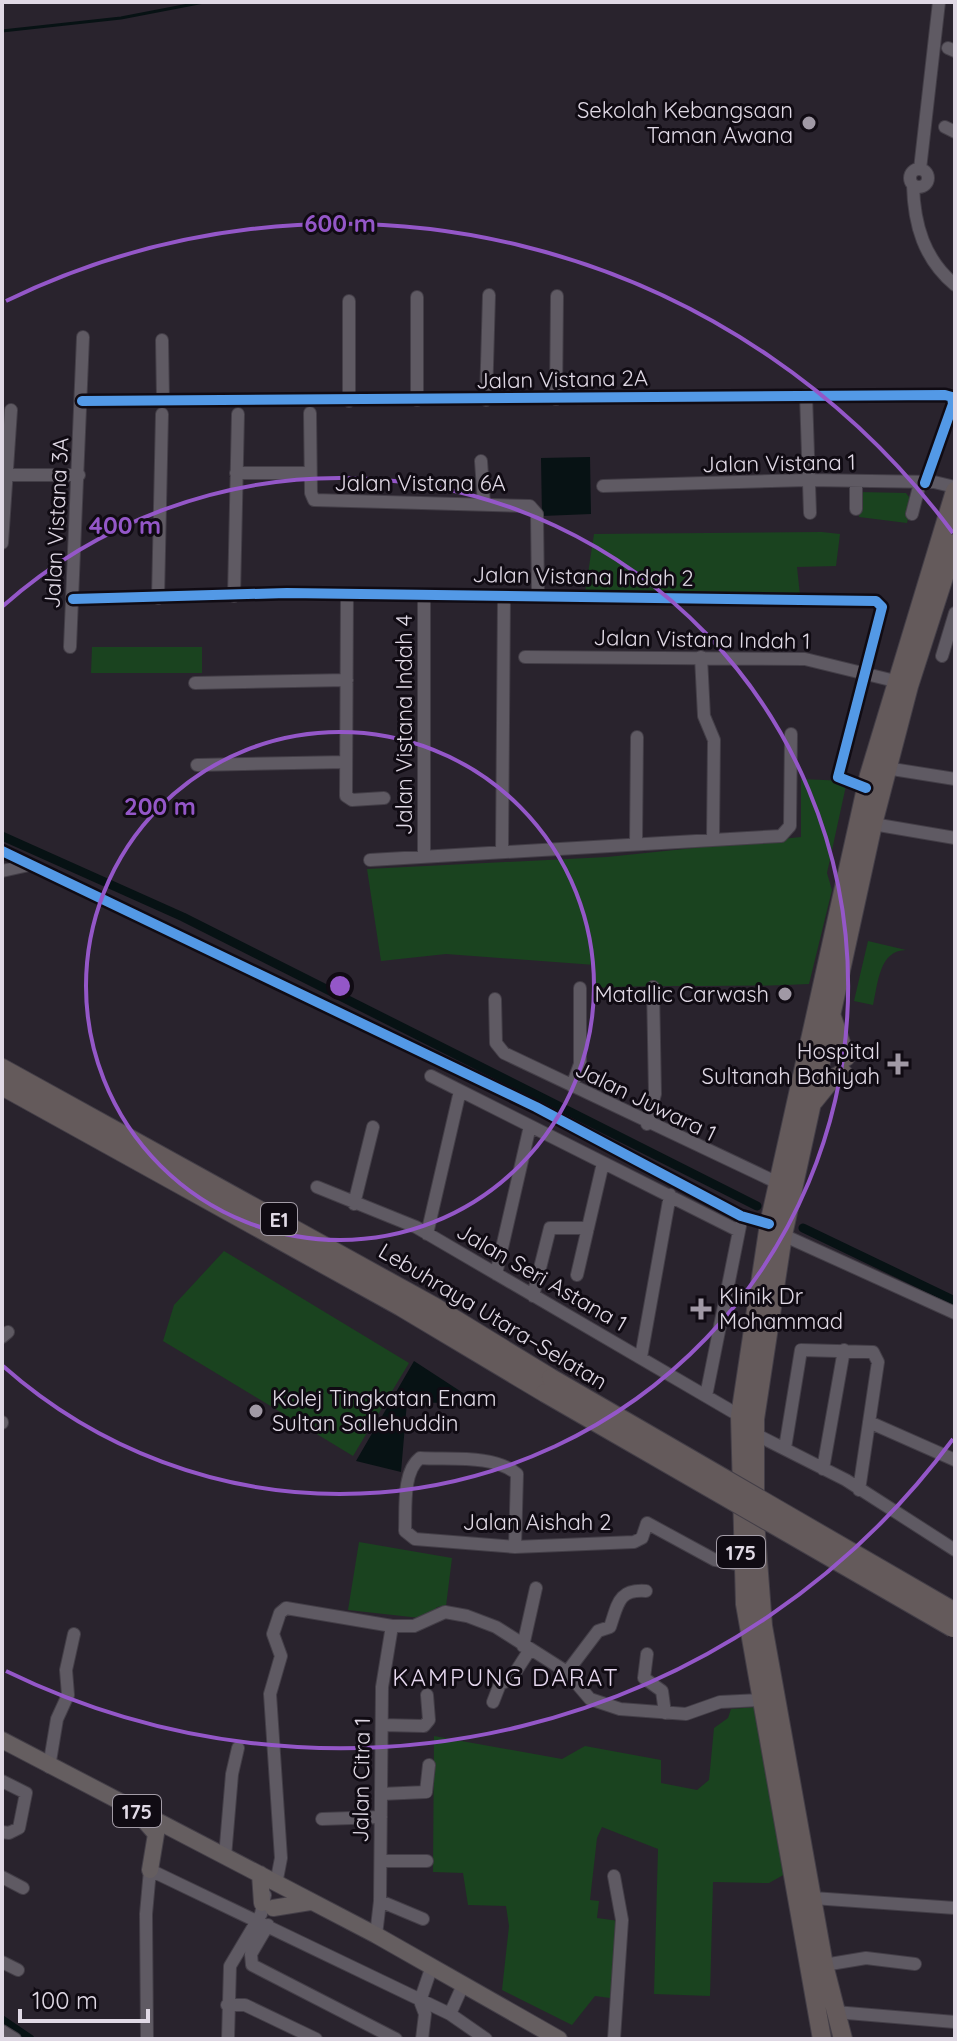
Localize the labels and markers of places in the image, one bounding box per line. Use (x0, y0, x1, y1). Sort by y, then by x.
place label: Sekolah Kebangsaan Taman Awana (577, 96, 793, 149)
marker: Sekolah Kebangsaan Taman Awana (800, 114, 818, 132)
centre of rings (326, 972, 354, 1000)
place label: Matallic Carwash (594, 980, 769, 1008)
marker: Matallic Carwash (776, 985, 794, 1003)
place label: Hospital Sultanah Bahiyah (702, 1037, 880, 1090)
marker: Hospital Sultanah Bahiyah (887, 1053, 909, 1075)
place label: Klinik Dr Mohammad (719, 1282, 843, 1335)
marker: Klinik Dr Mohammad (690, 1298, 712, 1320)
place label: Kolej Tingkatan Enam Sultan Sallehuddin (272, 1384, 496, 1437)
marker: Kolej Tingkatan Enam Sultan Sallehuddin (247, 1402, 265, 1420)

